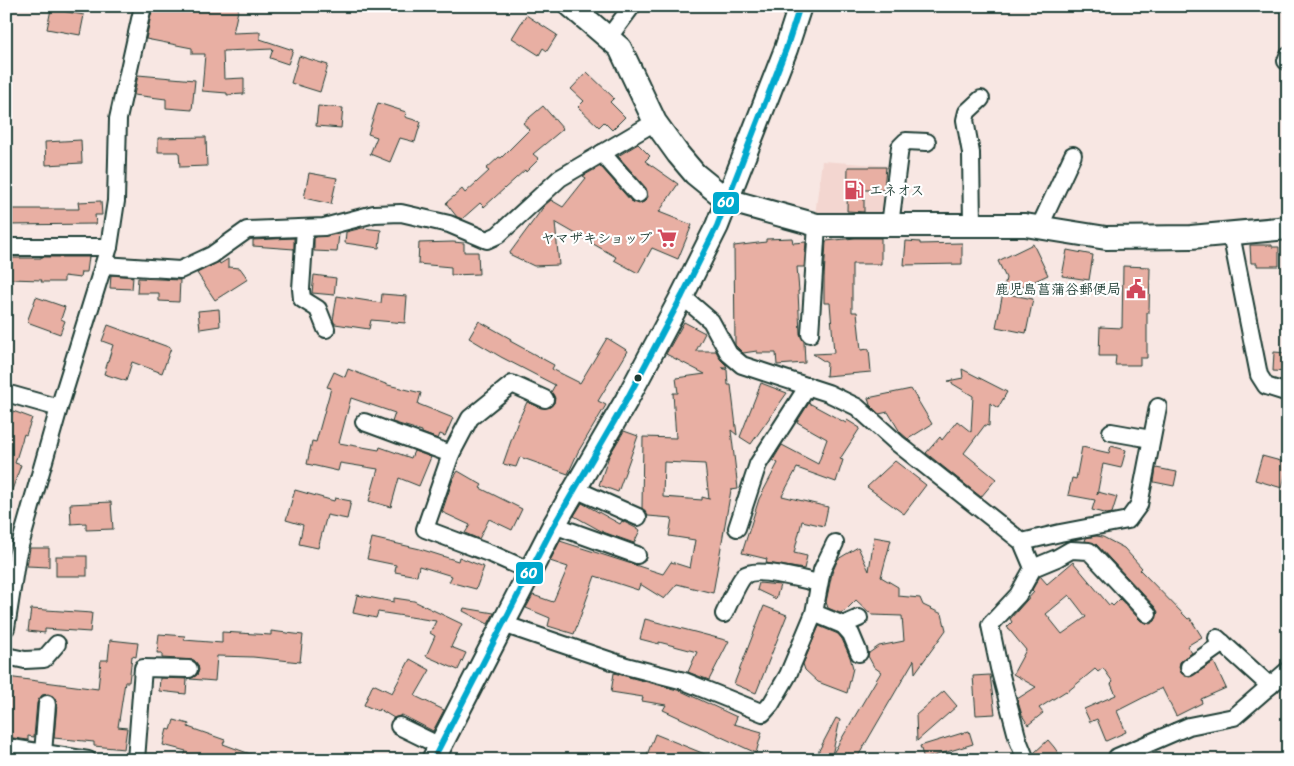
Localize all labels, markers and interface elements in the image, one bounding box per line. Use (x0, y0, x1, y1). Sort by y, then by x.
place label: エネオス (869, 178, 924, 203)
fuel station icon: エネオス (843, 179, 865, 201)
text: 60 (717, 190, 735, 215)
line badge: 60 (712, 191, 740, 215)
place label: ヤマザキショップ (541, 226, 652, 251)
supermarket icon: ヤマザキショップ (656, 227, 678, 249)
place label: 鹿児島菖蒲谷郵便局 (995, 277, 1121, 302)
public building icon: 鹿児島菖蒲谷郵便局 (1125, 278, 1147, 300)
unlabelled marker (633, 373, 643, 383)
line badge: 60 (515, 561, 544, 585)
text: 60 (520, 561, 538, 586)

